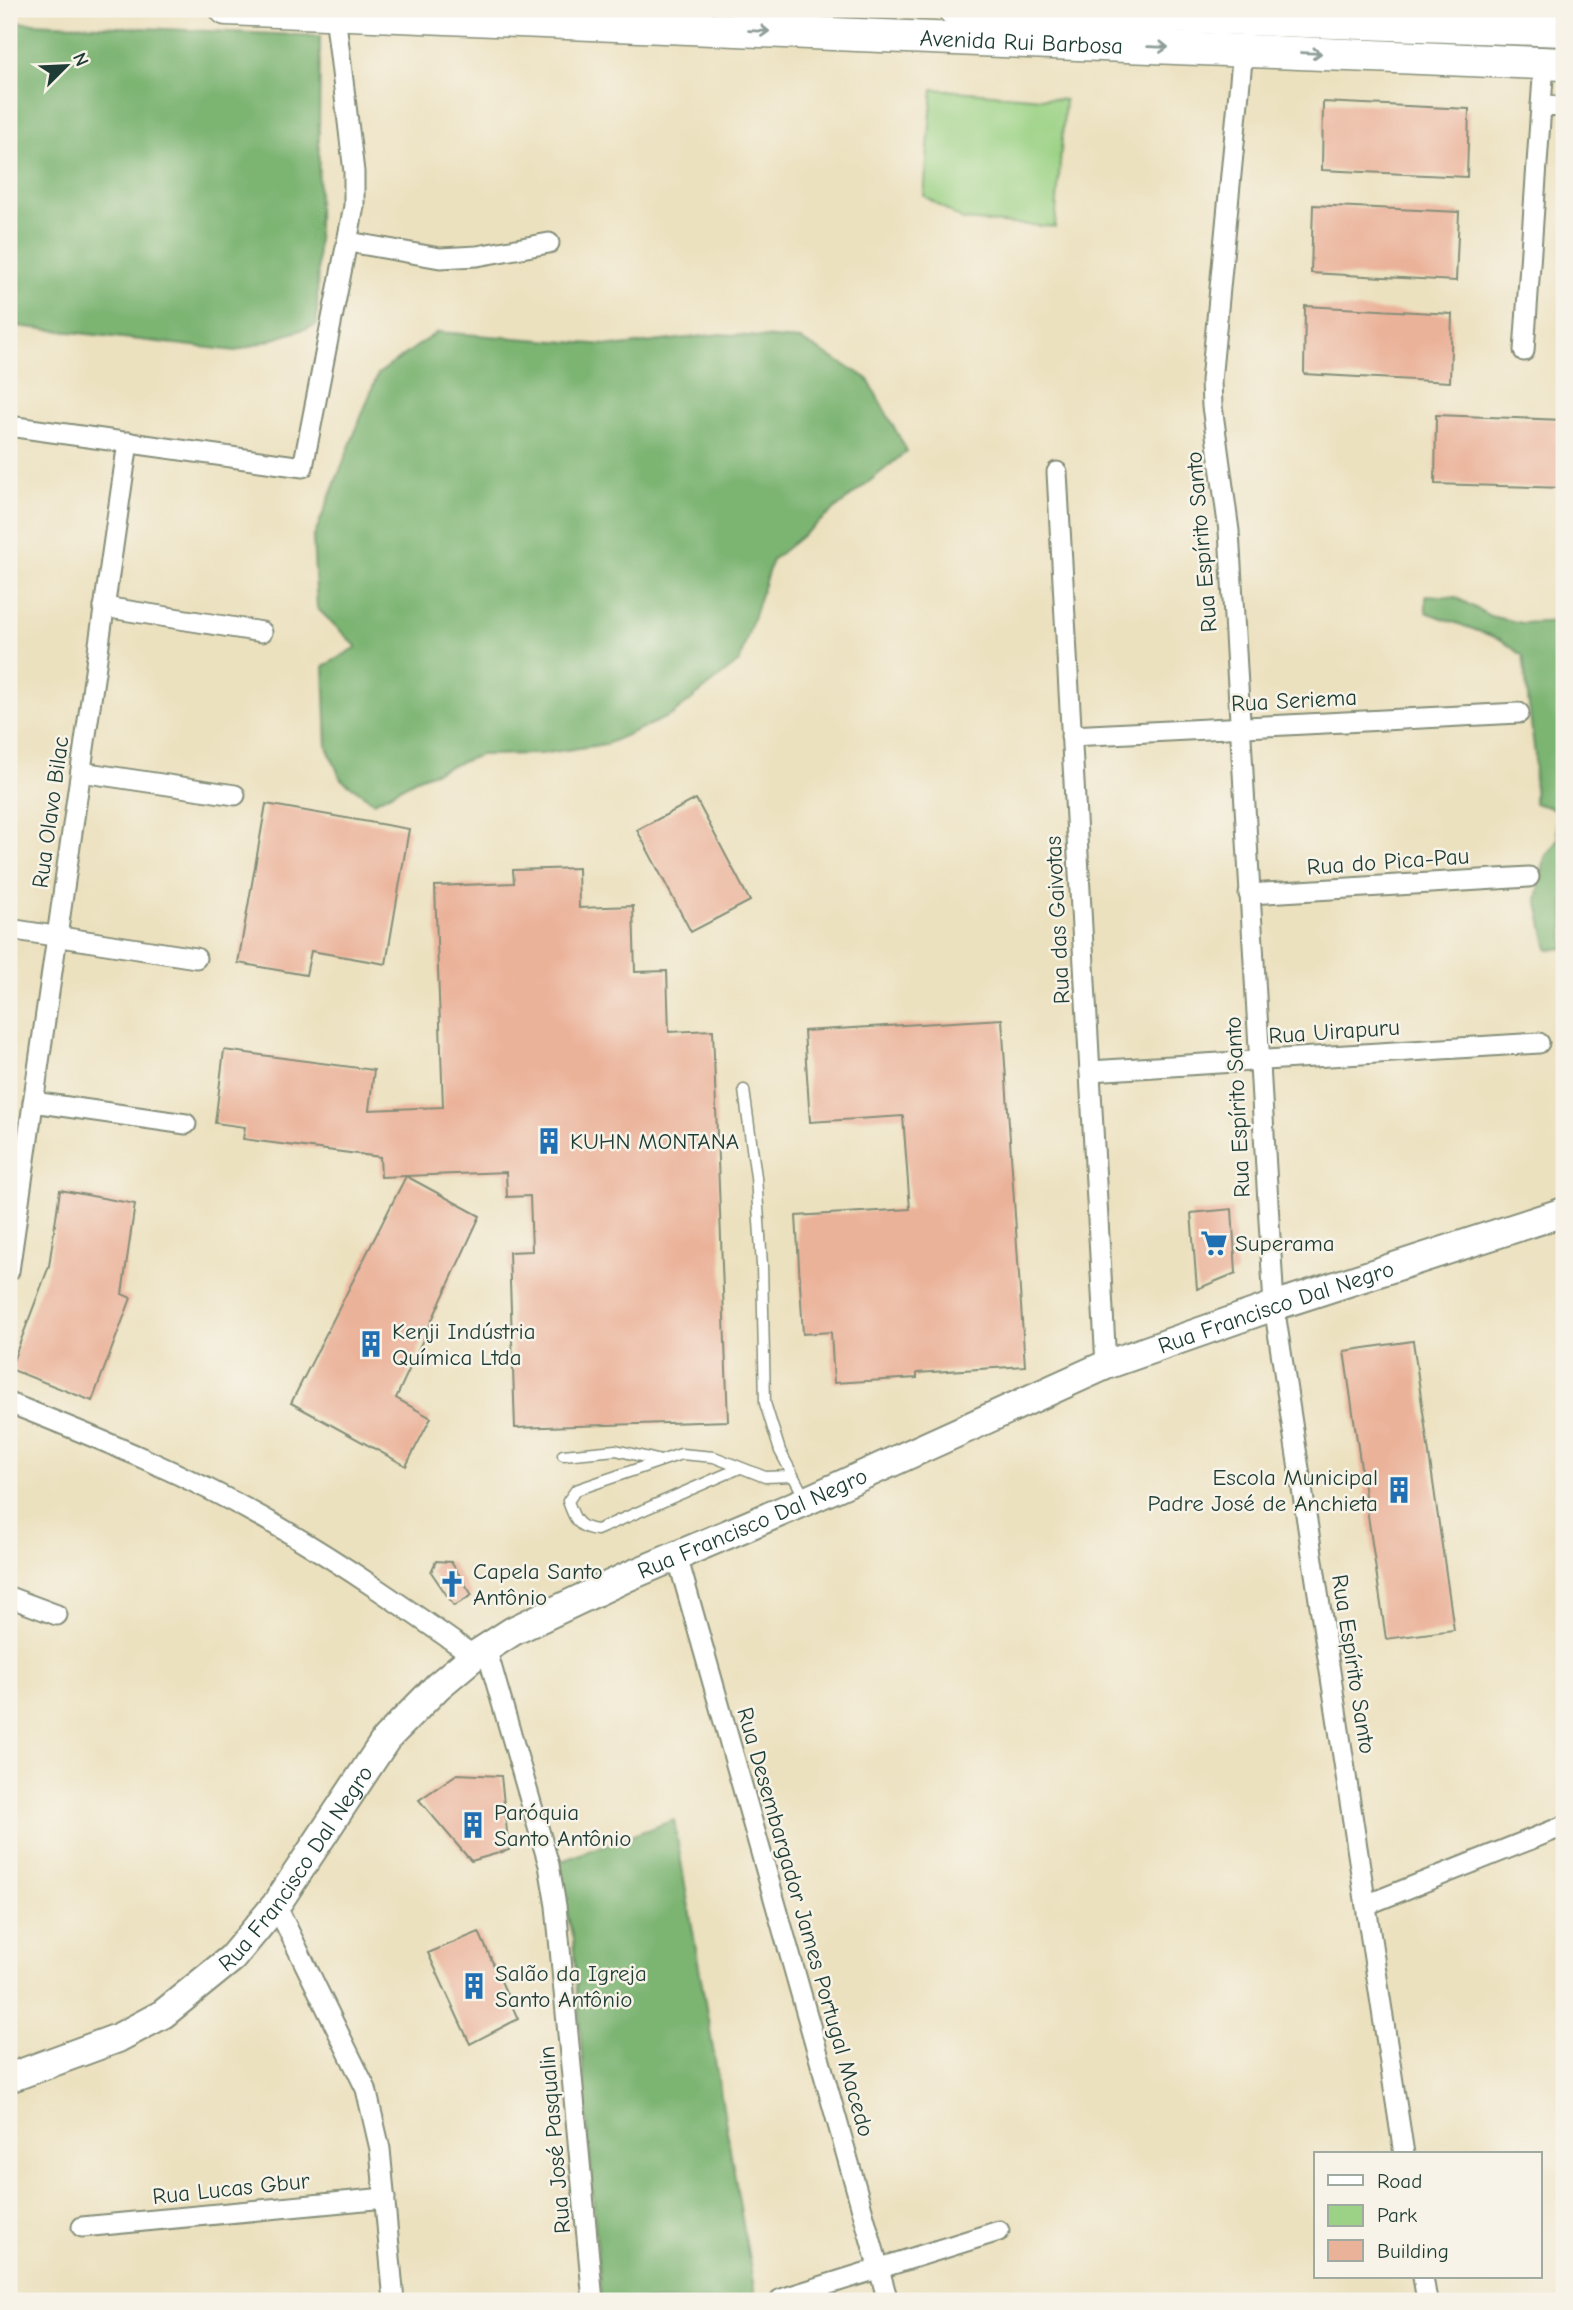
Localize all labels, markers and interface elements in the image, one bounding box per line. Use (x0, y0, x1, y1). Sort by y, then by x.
one-way arrow (747, 25, 770, 38)
street label: Avenida Rui Barbosa (919, 25, 1123, 60)
north arrow (32, 32, 102, 102)
one-way arrow (1146, 41, 1169, 54)
one-way arrow (1299, 47, 1322, 60)
text: N (68, 49, 93, 70)
street label: Rua Espírito Santo (1180, 450, 1223, 633)
street label: Rua Seriema (1230, 684, 1358, 717)
street label: Rua Olavo Bilac (26, 734, 75, 890)
street label: Rua das Gaivotas (1040, 835, 1075, 1005)
street label: Rua do Pica-Pau (1306, 842, 1470, 881)
street label: Rua Uirapuru (1267, 1013, 1401, 1050)
street label: Rua Espírito Santo (1219, 1016, 1256, 1198)
building icon: KUHN MONTANA (534, 1126, 564, 1156)
place label: KUHN MONTANA (570, 1128, 739, 1155)
supermarket icon: Superama (1199, 1228, 1229, 1258)
place label: Superama (1235, 1230, 1335, 1257)
street label: Rua Francisco Dal Negro (1154, 1255, 1397, 1360)
place label: Kenji Indústria Química Ltda (392, 1318, 536, 1371)
building icon: Kenji Indústria Química Ltda (356, 1329, 386, 1359)
street label: Rua Francisco Dal Negro (634, 1462, 872, 1585)
place label: Escola Municipal Padre José de Anchieta (1147, 1464, 1378, 1517)
building icon: Escola Municipal Padre José de Anchieta (1384, 1475, 1414, 1505)
place label: Capela Santo Antônio (473, 1558, 603, 1611)
church icon: Capela Santo Antônio (437, 1569, 467, 1599)
street label: Rua Espírito Santo (1326, 1572, 1381, 1756)
street label: Rua Desembargador James Portugal Macedo (731, 1704, 880, 2140)
street label: Rua Francisco Dal Negro (213, 1760, 379, 1977)
place label: Paróquia Santo Antônio (494, 1799, 631, 1852)
building icon: Paróquia Santo Antônio (458, 1810, 488, 1840)
place label: Salão da Igreja Santo Antônio (495, 1960, 647, 2013)
building icon: Salão da Igreja Santo Antônio (459, 1971, 489, 2001)
street label: Rua José Pasqualin (533, 2045, 576, 2235)
legend (1314, 2152, 1542, 2278)
street label: Rua Lucas Gbur (151, 2167, 312, 2210)
text: Road (1377, 2169, 1422, 2193)
text: Park (1377, 2203, 1417, 2227)
text: Building (1377, 2239, 1449, 2263)

